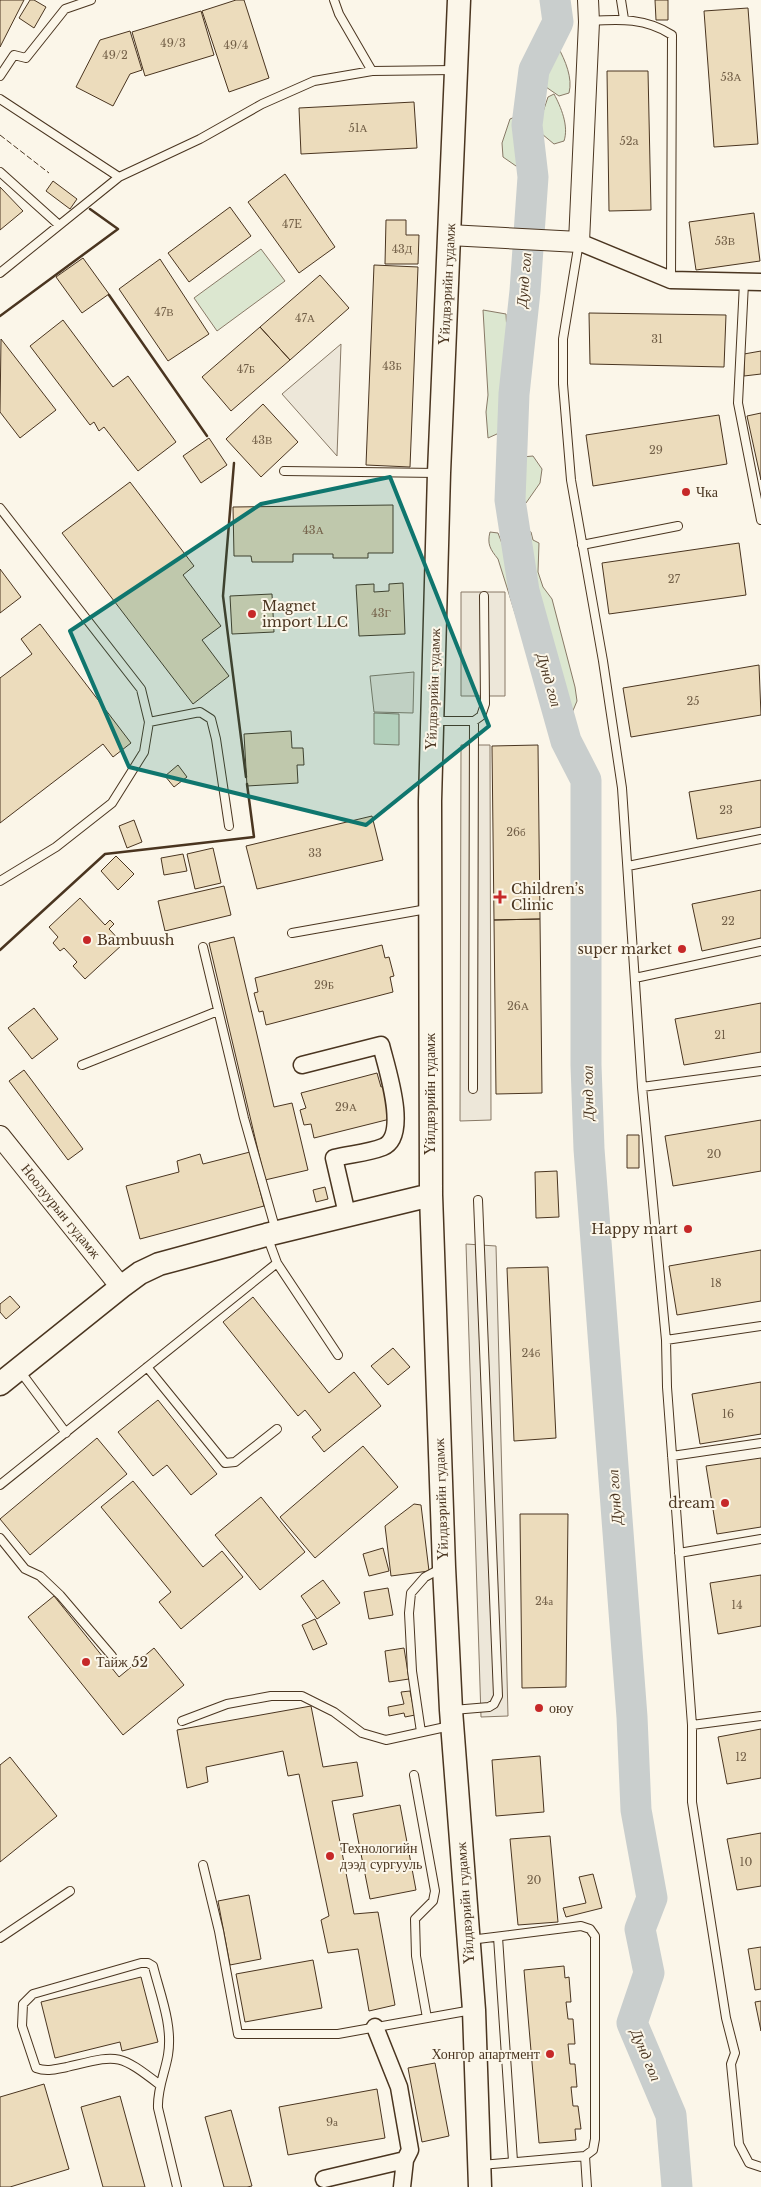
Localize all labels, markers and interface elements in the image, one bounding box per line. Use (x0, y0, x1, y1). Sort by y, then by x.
house number: 49/3 (160, 36, 186, 50)
house number: 49/4 (224, 38, 248, 52)
house number: 49/2 (102, 48, 128, 62)
house number: 53А (721, 70, 742, 84)
house number: 51А (348, 121, 368, 135)
house number: 52a (619, 134, 639, 148)
house number: 47E (282, 217, 302, 231)
street label: Yйлдвэрийн гудамж (435, 222, 459, 346)
house number: 53В (715, 234, 735, 248)
house number: 43Д (392, 242, 413, 256)
water label: Дунд гол (511, 251, 535, 310)
house number: 47В (154, 305, 174, 319)
house number: 47А (295, 311, 315, 325)
house number: 31 (651, 332, 663, 346)
house number: 43Б (382, 359, 402, 373)
house number: 47Б (237, 362, 255, 376)
house number: 43В (252, 433, 272, 447)
house number: 29 (649, 443, 663, 457)
place label: Чка (696, 483, 719, 501)
marker: Чка (680, 486, 692, 498)
house number: 43А (302, 523, 324, 537)
house number: 27 (668, 572, 681, 586)
place label: Magnet import LLC (262, 597, 348, 631)
house number: 43Г (371, 606, 391, 620)
marker: Magnet import LLC (246, 608, 258, 620)
street label: Yйлдвэрийн гудамж (422, 628, 444, 751)
water label: Дунд гол (532, 649, 566, 709)
house number: 25 (686, 694, 700, 708)
house number: 23 (719, 803, 733, 817)
house number: 26б (506, 825, 526, 839)
house number: 33 (308, 846, 322, 860)
place label: Children’s Clinic (511, 880, 584, 914)
marker: Children’s Clinic (493, 890, 507, 904)
house number: 22 (721, 914, 735, 928)
place label: Bambuush (97, 931, 175, 949)
marker: Bambuush (81, 934, 93, 946)
place label: super market (578, 940, 673, 958)
marker: super market (676, 943, 688, 955)
house number: 29Б (314, 978, 334, 992)
house number: 26А (507, 999, 529, 1013)
house number: 21 (714, 1028, 726, 1042)
street label: Yйлдвэрийн гудамж (421, 1033, 439, 1156)
water label: Дунд гол (578, 1065, 598, 1123)
house number: 29А (335, 1100, 357, 1114)
house number: 20 (707, 1147, 721, 1161)
street label: Ноолуурын гудамж (17, 1160, 105, 1262)
place label: Happy mart (591, 1220, 679, 1238)
marker: Happy mart (682, 1223, 694, 1235)
house number: 18 (710, 1276, 722, 1290)
house number: 24б (522, 1346, 541, 1360)
house number: 16 (722, 1407, 734, 1421)
street label: Yйлдвэрийн гудамж (430, 1438, 452, 1561)
water label: Дунд гол (603, 1469, 626, 1527)
place label: dream (668, 1494, 715, 1512)
marker: dream (719, 1497, 731, 1509)
house number: 24а (535, 1594, 553, 1608)
house number: 14 (731, 1598, 743, 1612)
place label: Тайж 52 (96, 1653, 148, 1671)
marker: Тайж 52 (80, 1656, 92, 1668)
place label: оюу (549, 1699, 573, 1717)
marker: оюу (533, 1702, 545, 1714)
house number: 12 (735, 1750, 747, 1764)
place label: Технологийн дээд сургууль (340, 1839, 422, 1873)
street label: Yйлдвэрийн гудамж (452, 1841, 478, 1965)
marker: Технологийн дээд сургууль (324, 1850, 336, 1862)
house number: 10 (740, 1855, 753, 1869)
house number: 20 (527, 1873, 541, 1887)
water label: Дунд гол (626, 2024, 666, 2084)
place label: Хонгор апартмент (432, 2045, 540, 2063)
marker: Хонгор апартмент (544, 2048, 556, 2060)
house number: 9а (326, 2115, 338, 2129)

